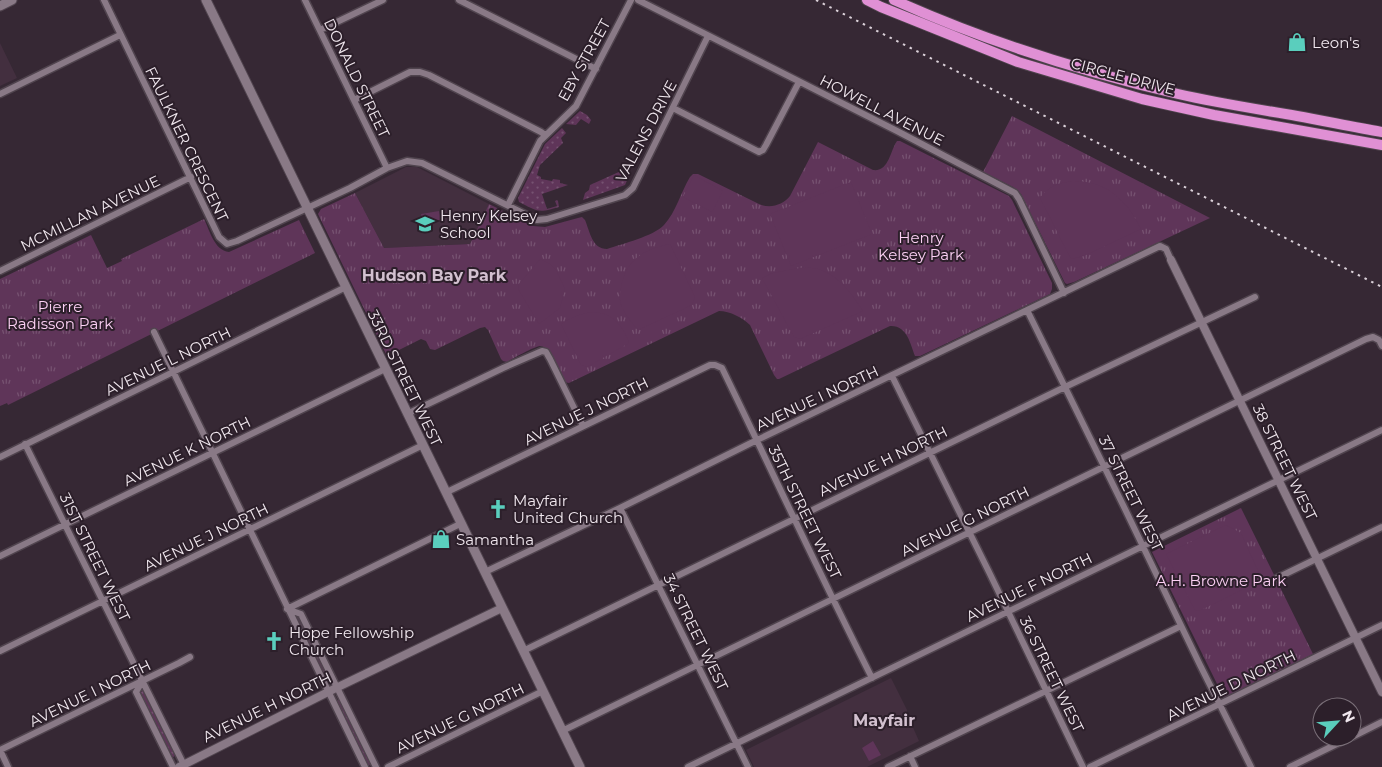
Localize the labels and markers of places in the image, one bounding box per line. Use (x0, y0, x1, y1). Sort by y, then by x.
shop icon: Leon's (1286, 31, 1308, 53)
place label: Leon's (1312, 33, 1360, 52)
place label: Henry Kelsey School (440, 206, 538, 242)
school or university icon: Henry Kelsey School (414, 213, 436, 235)
place label: Mayfair United Church (513, 491, 623, 527)
church icon: Mayfair United Church (487, 498, 509, 520)
shop icon: Samantha (430, 528, 452, 550)
place label: Samantha (456, 530, 534, 549)
place label: Hope Fellowship Church (289, 623, 414, 659)
church icon: Hope Fellowship Church (263, 630, 285, 652)

